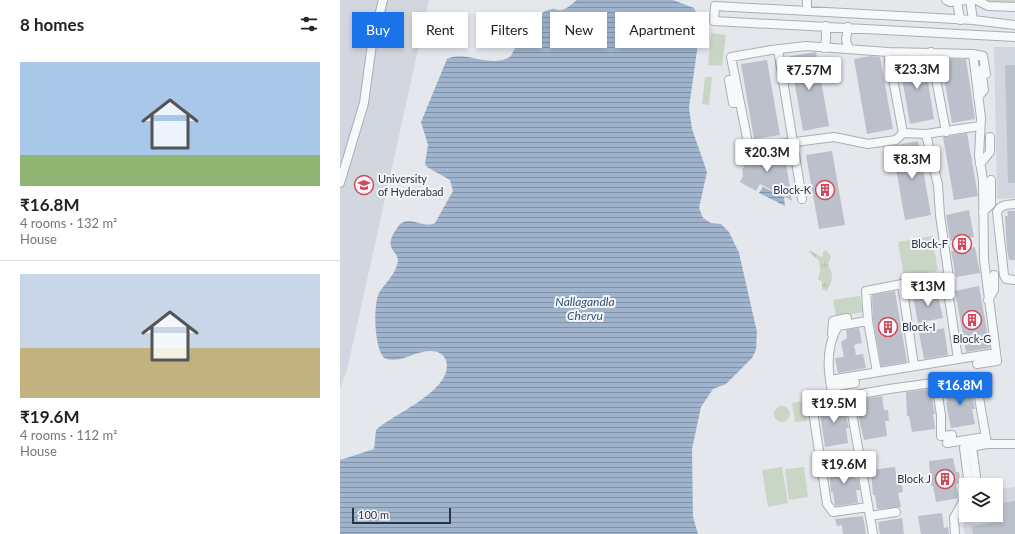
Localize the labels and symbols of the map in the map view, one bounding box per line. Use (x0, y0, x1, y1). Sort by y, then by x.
pin: ₹23.3M (884, 56, 950, 90)
pin: ₹7.57M (776, 57, 842, 91)
pin: ₹20.3M (734, 139, 800, 173)
pin: ₹8.3M (884, 146, 940, 180)
place label: University of Hyderabad (378, 172, 444, 198)
school or university icon: University of Hyderabad (353, 174, 375, 196)
building icon: Block-K (814, 179, 836, 201)
place label: Block-K (773, 183, 812, 196)
building icon: Block-F (951, 233, 973, 255)
place label: Block-F (911, 237, 948, 250)
pin: ₹13M (904, 273, 952, 307)
water label: Nallagandla Chervu (555, 294, 615, 323)
building icon: Block-G (961, 309, 983, 331)
building icon: Block-I (877, 316, 899, 338)
place label: Block-I (902, 320, 936, 333)
place label: Block-G (953, 332, 991, 345)
pin: ₹16.8M (927, 372, 993, 406)
pin: ₹19.5M (801, 390, 867, 424)
pin: ₹19.6M (811, 451, 877, 485)
building icon: Block J (934, 468, 956, 490)
place label: Block J (897, 472, 931, 485)
scale bar (352, 506, 451, 525)

